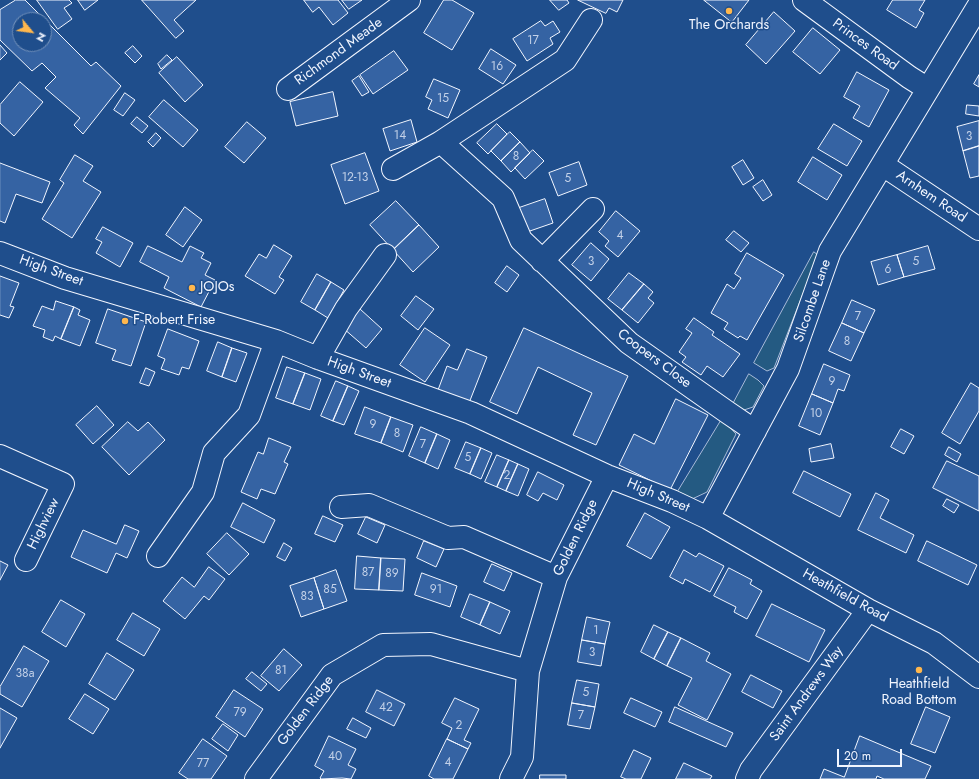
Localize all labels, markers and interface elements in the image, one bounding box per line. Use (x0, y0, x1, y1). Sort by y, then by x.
marker: The Orchards (724, 6, 734, 16)
north arrow (12, 12, 52, 52)
street label: Richmond Meade (292, 15, 386, 89)
street label: Princes Road (829, 16, 901, 74)
place label: The Orchards (689, 18, 769, 34)
text: N (33, 30, 51, 45)
house number: 17 (527, 34, 539, 48)
house number: 16 (491, 60, 503, 74)
house number: 15 (437, 92, 449, 106)
house number: 14 (394, 129, 406, 143)
house number: 3 (966, 130, 972, 144)
house number: 8 (513, 150, 519, 164)
street label: Arnhem Road (893, 167, 969, 227)
house number: 12-13 (342, 171, 368, 185)
house number: 5 (565, 172, 571, 186)
house number: 4 (617, 229, 623, 243)
street label: High Street (17, 252, 85, 290)
house number: 3 (588, 255, 594, 269)
house number: 5 (913, 255, 919, 269)
street label: Silcombe Lane (791, 257, 835, 345)
house number: 6 (885, 263, 891, 277)
place label: JOJOs (200, 280, 234, 296)
marker: JOJOs (187, 283, 197, 293)
house number: 7 (855, 310, 861, 324)
place label: F Robert Frise (133, 313, 215, 329)
marker: F Robert Frise (120, 316, 130, 326)
street label: Coopers Close (614, 326, 694, 392)
house number: 8 (844, 335, 850, 349)
street label: High Street (325, 354, 393, 392)
house number: 9 (829, 375, 835, 389)
house number: 10 (810, 407, 822, 421)
house number: 9 (370, 418, 376, 432)
house number: 8 (394, 427, 400, 441)
house number: 7 (420, 438, 426, 452)
house number: 5 (465, 451, 471, 465)
house number: 2 (504, 469, 510, 483)
street label: High Street (624, 475, 692, 517)
street label: Highview (24, 495, 64, 553)
street label: Golden Ridge (550, 497, 602, 579)
house number: 87 (362, 566, 374, 580)
street label: Heathfield Road (799, 566, 891, 626)
house number: 89 (385, 567, 399, 581)
house number: 85 (323, 583, 337, 597)
house number: 91 (430, 583, 442, 597)
house number: 83 (300, 590, 314, 604)
house number: 1 (593, 624, 599, 638)
street label: Saint Andrews Way (767, 643, 847, 745)
house number: 3 (589, 646, 595, 660)
house number: 81 (275, 664, 287, 678)
marker: Heathfield Road Bottom (914, 665, 924, 675)
house number: 38a (16, 667, 34, 681)
street label: Golden Ridge (274, 673, 338, 749)
place label: Heathfield Road Bottom (881, 677, 957, 710)
house number: 5 (583, 686, 589, 700)
house number: 42 (379, 701, 393, 715)
house number: 79 (233, 706, 247, 720)
house number: 7 (578, 709, 584, 723)
house number: 2 (456, 719, 462, 733)
scale bar (839, 741, 904, 767)
text: 20 m (844, 747, 871, 765)
house number: 40 (328, 750, 342, 764)
house number: 4 (445, 756, 451, 770)
house number: 77 (197, 757, 209, 771)

